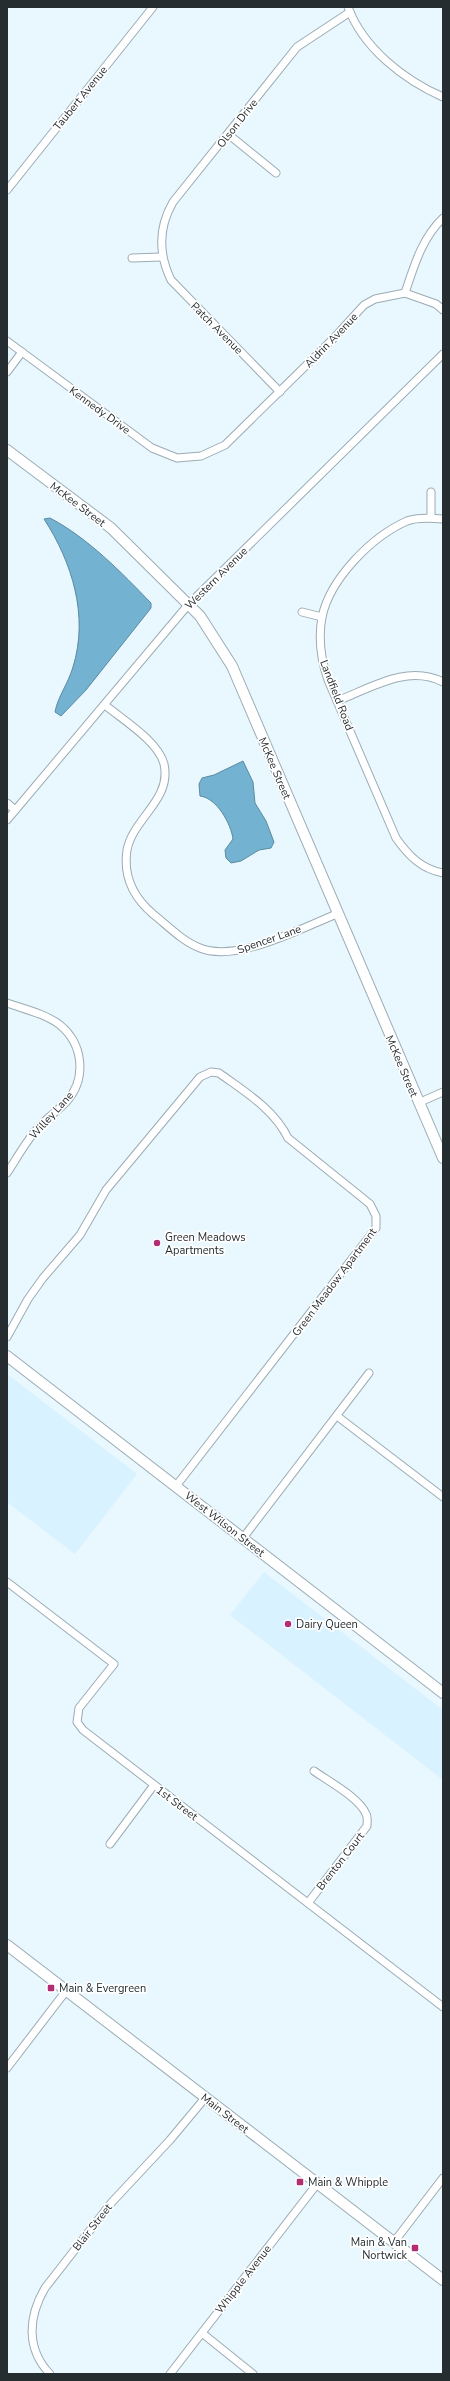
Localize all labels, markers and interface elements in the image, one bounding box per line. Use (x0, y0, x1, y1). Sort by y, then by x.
street label: Taubert Avenue (50, 63, 111, 133)
street label: Olson Drive (214, 96, 261, 151)
street label: Patch Avenue (187, 299, 246, 358)
street label: Aldrin Avenue (301, 310, 361, 371)
street label: Kennedy Drive (66, 383, 133, 438)
street label: McKee Street (47, 479, 109, 530)
street label: Western Avenue (182, 544, 251, 613)
street label: Landfield Road (316, 658, 357, 733)
street label: McKee Street (255, 735, 294, 802)
street label: Spencer Lane (235, 921, 303, 957)
street label: McKee Street (382, 1033, 421, 1100)
street label: Willey Lane (26, 1088, 77, 1142)
street label: Green Meadow Apartment (289, 1225, 380, 1340)
place label: Green Meadows Apartments (165, 1230, 246, 1258)
marker: Green Meadows Apartments (152, 1238, 162, 1248)
street label: West Wilson Street (182, 1488, 268, 1560)
place label: Dairy Queen (296, 1617, 358, 1632)
marker: Dairy Queen (283, 1619, 293, 1629)
street label: 1st Street (153, 1783, 201, 1824)
street label: Brenton Court (313, 1829, 368, 1893)
place label: Main & Evergreen (59, 1981, 146, 1996)
marker: Main & Evergreen (46, 1983, 56, 1993)
street label: Main Street (198, 2090, 252, 2137)
place label: Main & Whipple (308, 2175, 388, 2190)
marker: Main & Whipple (295, 2177, 305, 2187)
street label: Blair Street (69, 2201, 116, 2254)
place label: Main & Van Nortwick (351, 2235, 407, 2263)
street label: Whipple Avenue (212, 2242, 275, 2317)
marker: Main & Van Nortwick (410, 2243, 420, 2253)

